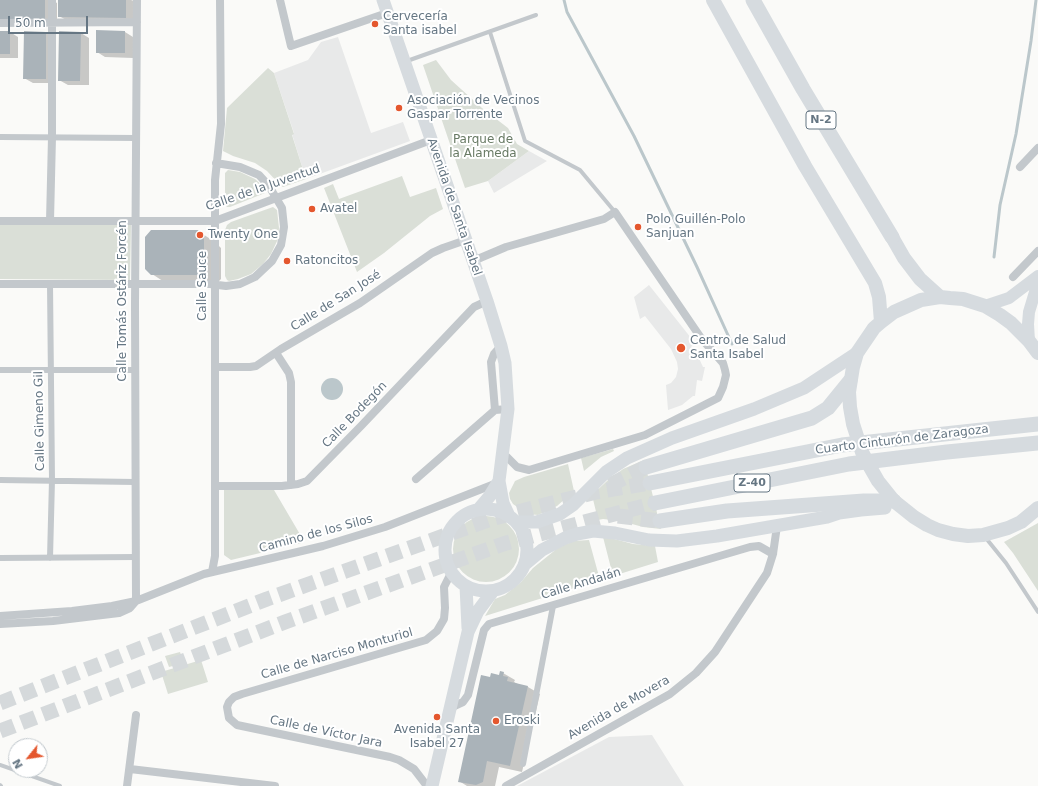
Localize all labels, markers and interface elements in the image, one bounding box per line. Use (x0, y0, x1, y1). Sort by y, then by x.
scale bar (10, 8, 90, 34)
place label: Cervecería Santa isabel (383, 10, 457, 38)
text: 50 m (15, 16, 46, 30)
marker: Cervecería Santa isabel (370, 19, 380, 29)
place label: Asociación de Vecinos Gaspar Torrente (407, 94, 539, 122)
marker: Asociación de Vecinos Gaspar Torrente (394, 103, 404, 113)
road number: N-2 (806, 111, 836, 129)
park label: Parque de la Alameda (449, 133, 517, 161)
street label: Avenida de Santa Isabel (424, 136, 484, 278)
street label: Calle de la Juventud (204, 162, 322, 214)
place label: Avatel (320, 202, 357, 216)
marker: Avatel (307, 204, 317, 214)
place label: Polo Guillén-Polo Sanjuan (646, 213, 746, 241)
street label: Calle Tomás Ostáriz Forcén (116, 220, 130, 382)
marker: Polo Guillén-Polo Sanjuan (633, 222, 643, 232)
place label: Twenty One (208, 228, 278, 242)
marker: Twenty One (195, 230, 205, 240)
street label: Calle Sauce (196, 251, 210, 321)
place label: Ratoncitos (295, 254, 358, 268)
marker: Ratoncitos (282, 256, 292, 266)
street label: Calle de San José (288, 268, 384, 334)
place label: Centro de Salud Santa Isabel (690, 334, 786, 362)
marker: Centro de Salud Santa Isabel (675, 342, 687, 354)
street label: Calle Gimeno Gil (32, 371, 48, 471)
street label: Calle Bodegón (320, 379, 390, 451)
street label: Cuarto Cinturón de Zaragoza (815, 422, 989, 458)
road number: Z-40 (734, 474, 770, 492)
street label: Camino de los Silos (258, 512, 374, 556)
street label: Calle Andalán (539, 565, 623, 603)
street label: Calle de Narciso Monturiol (259, 625, 415, 683)
street label: Avenida de Movera (566, 673, 672, 743)
marker: Avenida Santa Isabel 27 (432, 712, 442, 722)
street label: Calle de Víctor Jara (268, 713, 384, 751)
place label: Eroski (504, 714, 540, 728)
marker: Eroski (491, 716, 501, 726)
place label: Avenida Santa Isabel 27 (394, 723, 480, 751)
north arrow (8, 738, 48, 778)
text: N (10, 757, 26, 771)

